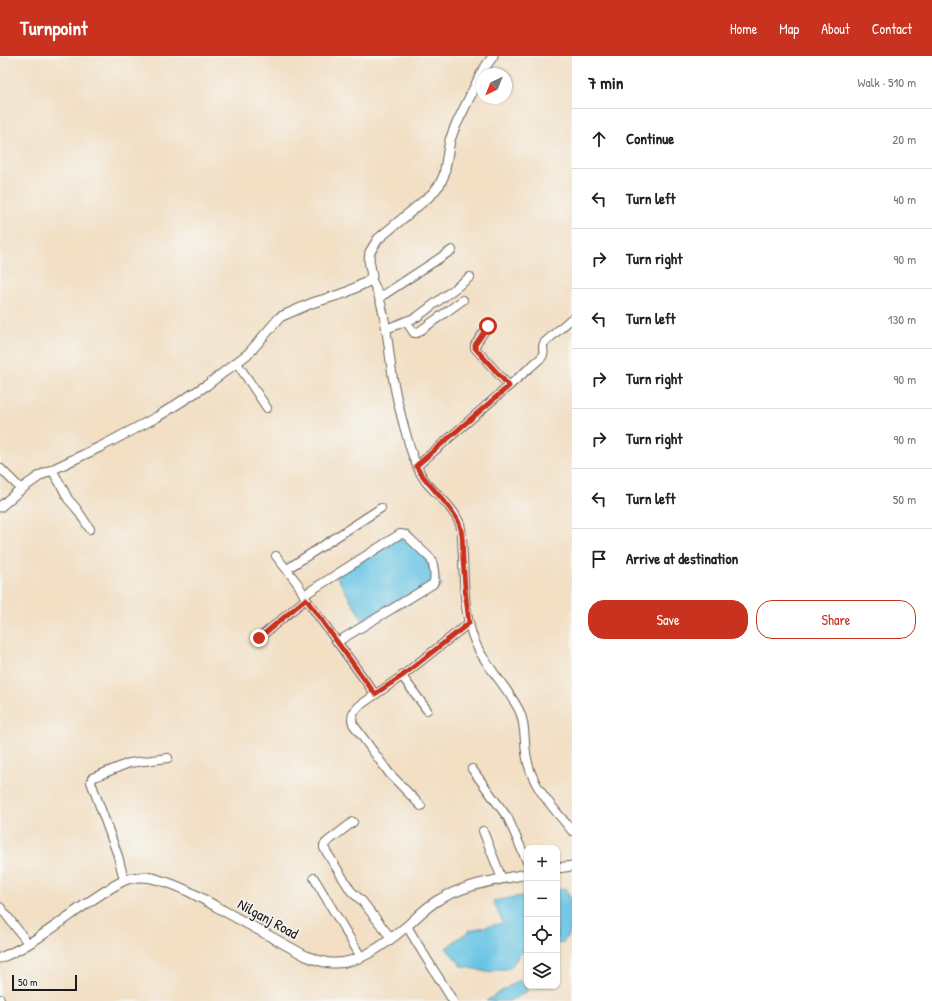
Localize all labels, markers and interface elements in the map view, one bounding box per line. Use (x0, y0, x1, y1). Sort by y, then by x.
text: Turnpoint (20, 15, 88, 41)
text: Home (730, 19, 757, 38)
text: Map (779, 19, 799, 38)
text: About (821, 19, 850, 38)
text: Contact (872, 19, 912, 38)
north arrow (476, 68, 512, 104)
text: 7 min (588, 71, 623, 94)
text: Walk · 510 m (858, 73, 916, 91)
icon: ahead (588, 128, 610, 150)
text: Continue (626, 128, 674, 149)
text: 20 m (892, 130, 916, 148)
icon: left (588, 188, 610, 210)
text: Turn left (626, 188, 676, 209)
text: 40 m (893, 190, 916, 208)
icon: right (588, 248, 610, 270)
text: Turn right (626, 248, 682, 269)
text: 90 m (894, 250, 916, 268)
icon: left (588, 308, 610, 330)
text: Turn left (626, 308, 676, 329)
text: 130 m (888, 310, 916, 328)
route start (479, 317, 497, 335)
icon: right (588, 368, 610, 390)
text: Turn right (626, 368, 682, 389)
text: 90 m (894, 370, 916, 388)
icon: right (588, 428, 610, 450)
text: Turn right (626, 428, 682, 449)
text: 90 m (894, 430, 916, 448)
icon: left (588, 488, 610, 510)
text: Turn left (626, 488, 676, 509)
text: 50 m (893, 490, 916, 508)
icon: arrive (588, 548, 610, 570)
text: Arrive at destination (626, 548, 738, 569)
button: Save (588, 600, 748, 639)
button: Share (756, 600, 916, 639)
route end (250, 629, 268, 647)
map controls (524, 845, 560, 989)
button: + (524, 845, 560, 881)
button: − (524, 881, 560, 917)
street label: Nilganj Road (234, 893, 302, 944)
button: locate (524, 917, 560, 953)
button: layers (524, 953, 560, 989)
scale bar (12, 973, 77, 992)
text: 50 m (18, 975, 38, 989)

